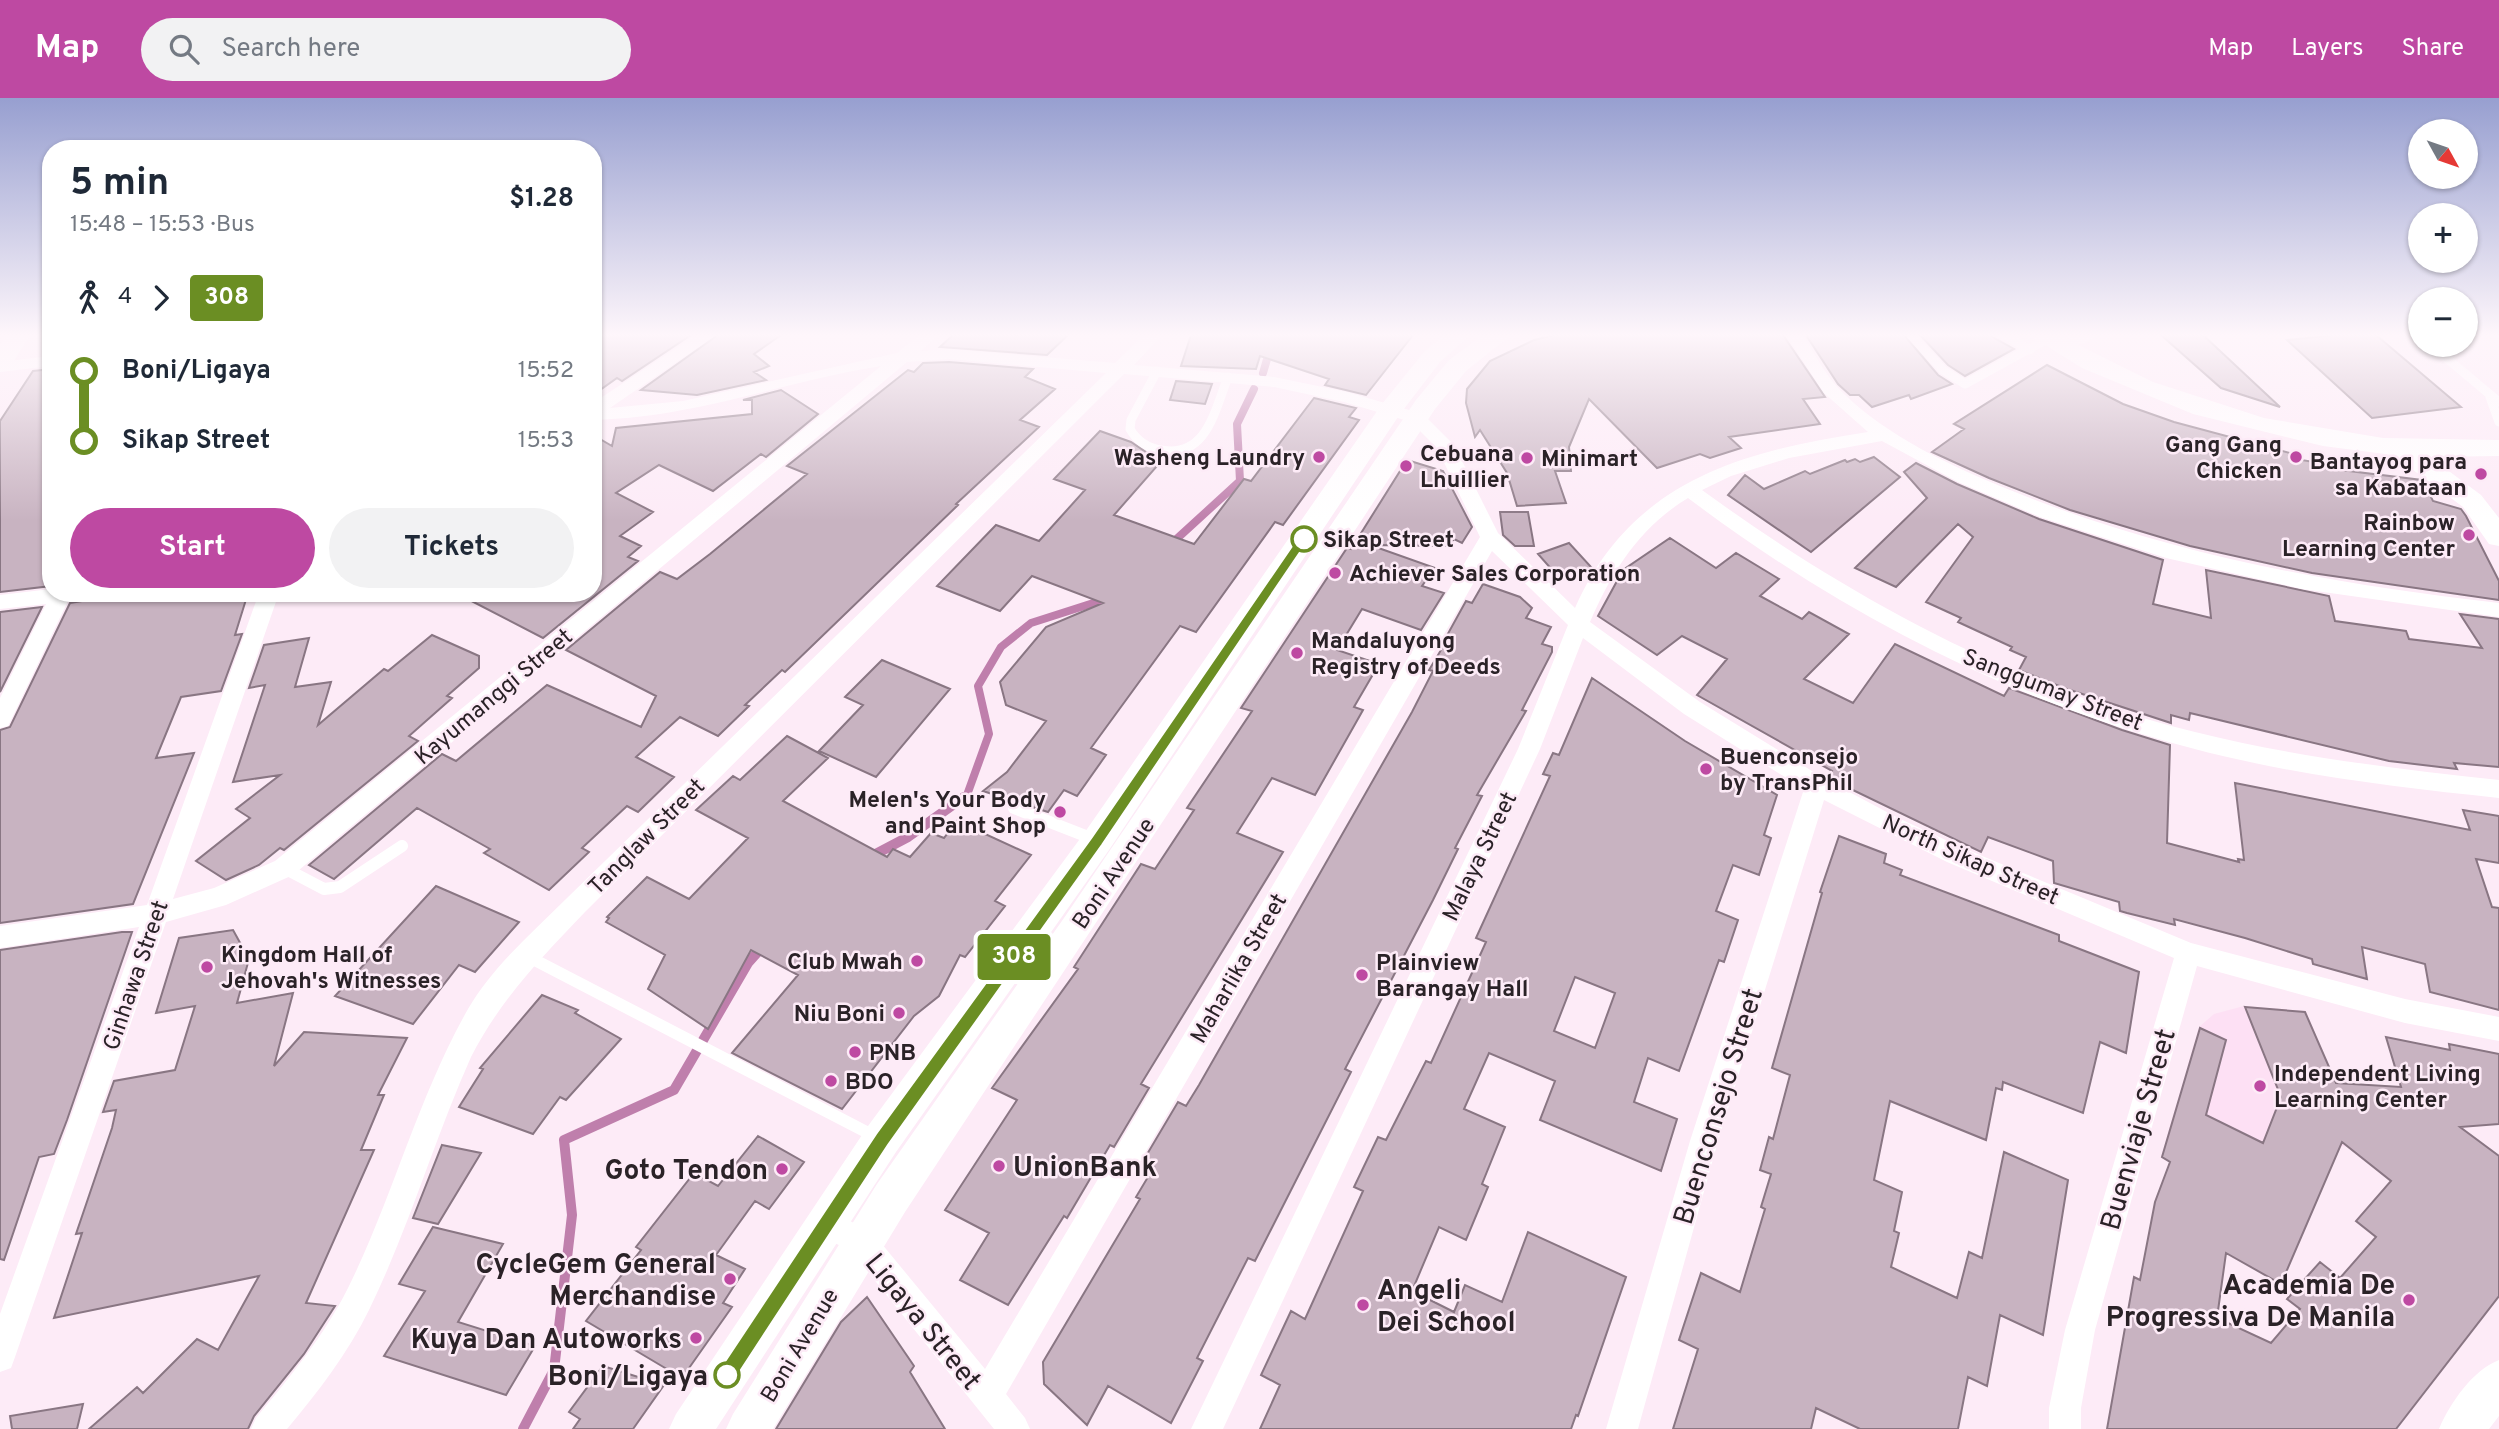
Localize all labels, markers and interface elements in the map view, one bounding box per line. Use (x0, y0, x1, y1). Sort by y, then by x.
search box (141, 18, 631, 81)
text: Map (35, 28, 99, 70)
icon: search (165, 30, 203, 68)
text: Search here (221, 33, 360, 66)
text: Map (2208, 34, 2253, 64)
text: Layers (2291, 34, 2363, 64)
text: Share (2401, 34, 2464, 64)
north arrow (2408, 119, 2478, 189)
map controls (2408, 119, 2478, 357)
text: 5 min (70, 160, 169, 209)
text: $1.28 (509, 183, 574, 216)
button: + (2408, 203, 2478, 273)
text: 15:48 – 15:53 · Bus (70, 211, 255, 240)
icon: walk (70, 279, 108, 317)
icon: forward (142, 279, 180, 317)
text: 4 (118, 283, 132, 312)
text: 308 (204, 283, 249, 313)
button: − (2408, 287, 2478, 357)
text: Boni/Ligaya (122, 355, 271, 388)
text: 15:52 (518, 357, 574, 386)
text: Sikap Street (122, 425, 270, 458)
text: 15:53 (518, 427, 574, 456)
place label: Gang Gang Chicken (2165, 432, 2282, 487)
place label: Cebuana Lhuillier (1420, 441, 1514, 496)
place label: Washeng Laundry (1114, 445, 1305, 474)
place label: Minimart (1541, 446, 1638, 475)
marker: Washeng Laundry (1311, 449, 1327, 465)
marker: Gang Gang Chicken (2288, 449, 2304, 465)
place label: Bantayog para sa Kabataan (2310, 449, 2467, 504)
marker: Minimart (1519, 450, 1535, 466)
marker: Cebuana Lhuillier (1398, 458, 1414, 474)
marker: Bantayog para sa Kabataan (2473, 466, 2489, 482)
button: Start (70, 508, 315, 588)
button: Tickets (329, 508, 574, 588)
place label: Rainbow Learning Center (2282, 510, 2455, 565)
marker: Sikap Street (1291, 526, 1317, 552)
place label: Sikap Street (1323, 527, 1454, 556)
marker: Rainbow Learning Center (2461, 527, 2477, 543)
place label: Achiever Sales Corporation (1349, 561, 1640, 590)
marker: Achiever Sales Corporation (1327, 565, 1343, 581)
street label: Kayumanggi Street (410, 623, 580, 773)
place label: Mandaluyong Registry of Deeds (1311, 628, 1501, 683)
street label: Sanggumay Street (1958, 644, 2146, 739)
marker: Mandaluyong Registry of Deeds (1289, 645, 1305, 661)
place label: Buenconsejo by TransPhil (1720, 744, 1858, 799)
marker: Buenconsejo by TransPhil (1698, 761, 1714, 777)
street label: Tanglaw Street (583, 773, 712, 902)
place label: Melen's Your Body and Paint Shop (848, 787, 1046, 842)
street label: Malaya Street (1437, 788, 1525, 927)
marker: Melen's Your Body and Paint Shop (1052, 804, 1068, 820)
street label: North Sikap Street (1877, 809, 2063, 913)
street label: Boni Avenue (1067, 813, 1163, 936)
street label: Maharlika Street (1185, 889, 1295, 1049)
street label: Ginhawa Street (98, 897, 177, 1055)
line badge: 308 (974, 934, 1054, 980)
place label: Kingdom Hall of Jehovah's Witnesses (221, 942, 441, 997)
text: 308 (992, 942, 1036, 972)
place label: Club Mwah (787, 949, 903, 978)
place label: Plainview Barangay Hall (1376, 950, 1529, 1005)
marker: Club Mwah (909, 953, 925, 969)
marker: Kingdom Hall of Jehovah's Witnesses (199, 959, 215, 975)
marker: Plainview Barangay Hall (1354, 967, 1370, 983)
street label: Buenconsejo Street (1667, 984, 1773, 1229)
place label: Niu Boni (794, 1001, 885, 1030)
marker: Niu Boni (891, 1005, 907, 1021)
street label: Buenviaje Street (2094, 1025, 2186, 1235)
place label: PNB (869, 1040, 916, 1069)
marker: PNB (847, 1044, 863, 1060)
place label: Independent Living Learning Center (2274, 1061, 2481, 1116)
place label: BDO (845, 1069, 894, 1098)
marker: BDO (823, 1073, 839, 1089)
marker: Independent Living Learning Center (2252, 1078, 2268, 1094)
place label: UnionBank (1013, 1151, 1157, 1187)
place label: Goto Tendon (604, 1154, 768, 1190)
marker: UnionBank (991, 1158, 1007, 1174)
marker: Goto Tendon (774, 1161, 790, 1177)
street label: Ligaya Street (855, 1247, 988, 1399)
place label: CycleGem General Merchandise (476, 1248, 716, 1316)
place label: Academia De Progressiva De Manila (2106, 1269, 2395, 1337)
marker: CycleGem General Merchandise (722, 1271, 738, 1287)
place label: Angeli Dei School (1377, 1274, 1516, 1342)
street label: Boni Avenue (756, 1284, 847, 1409)
marker: Academia De Progressiva De Manila (2401, 1292, 2417, 1308)
marker: Angeli Dei School (1355, 1297, 1371, 1313)
place label: Kuya Dan Autoworks (411, 1323, 682, 1359)
marker: Kuya Dan Autoworks (688, 1330, 704, 1346)
place label: Boni/Ligaya (548, 1360, 708, 1396)
marker: Boni/Ligaya (714, 1362, 740, 1388)

